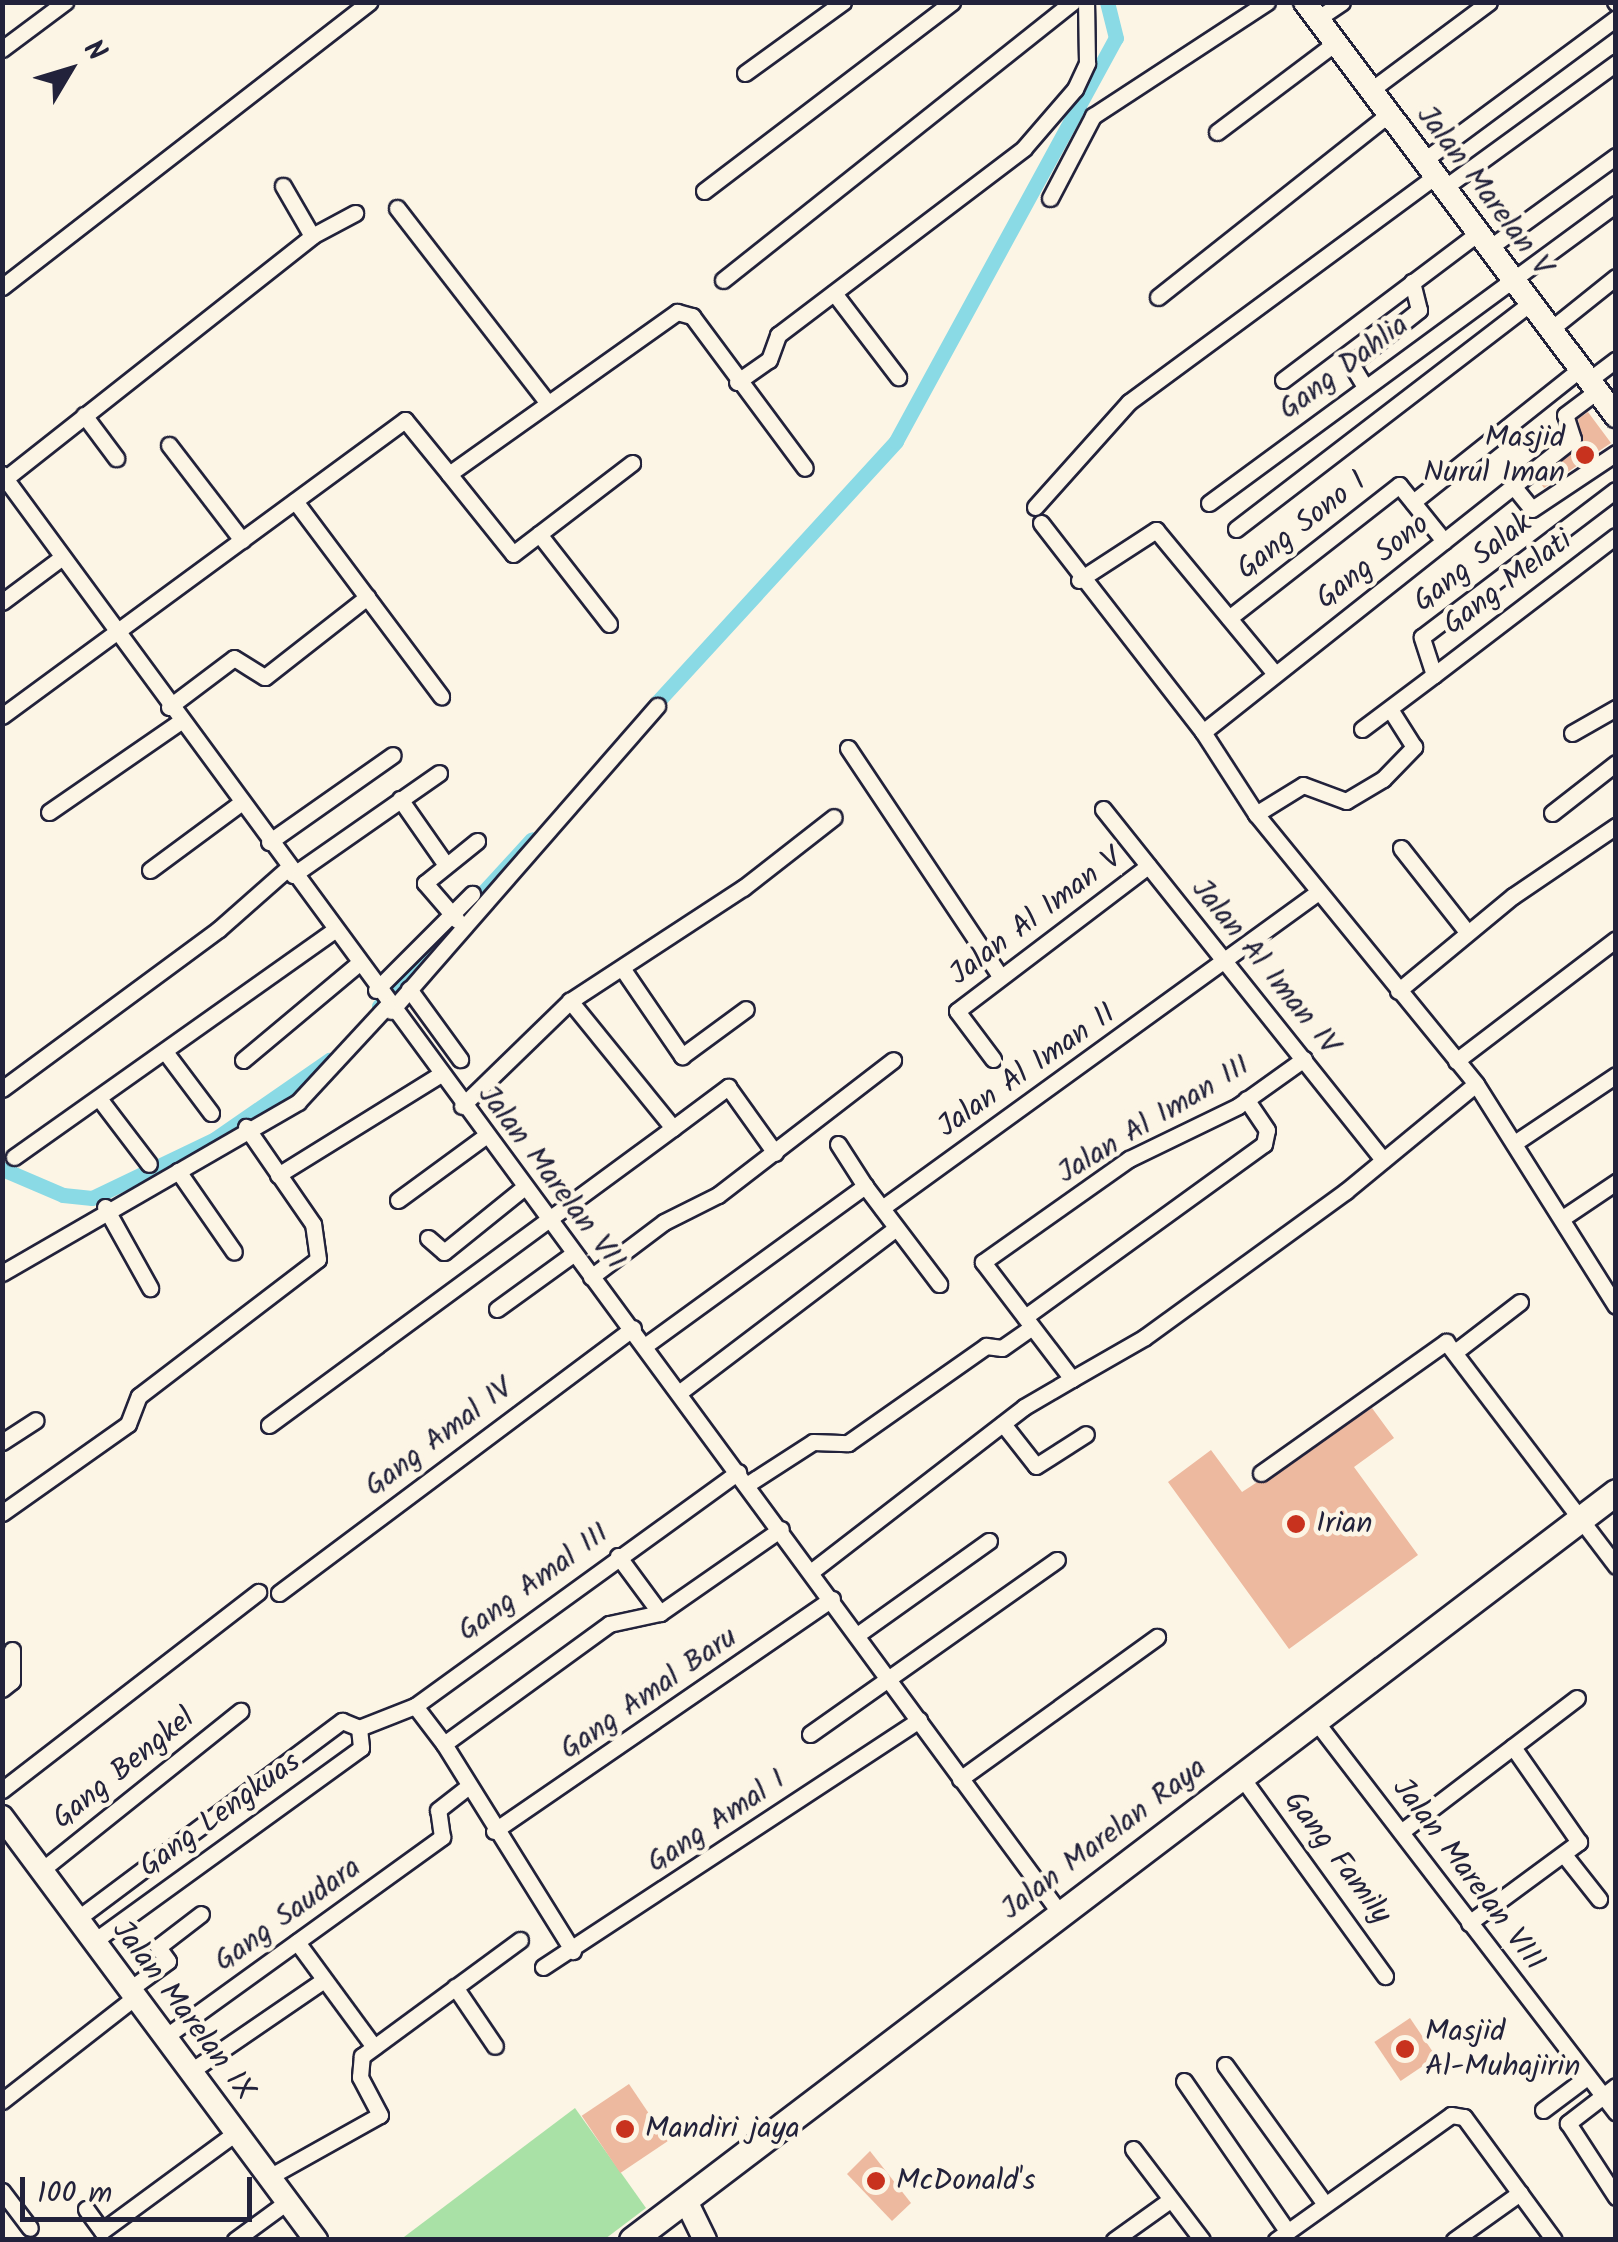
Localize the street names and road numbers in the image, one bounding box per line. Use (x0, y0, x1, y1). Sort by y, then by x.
street label: Jalan Marelan V (1408, 99, 1560, 283)
street label: Gang Dahlia (1272, 308, 1416, 428)
street label: Gang Sono I (1230, 464, 1374, 588)
street label: Gang Salak (1407, 506, 1539, 620)
street label: Gang Sono (1309, 507, 1437, 617)
street label: Gang Melati (1436, 523, 1580, 643)
street label: Jalan Al Iman V (943, 841, 1129, 993)
street label: Jalan Al Iman IV (1183, 872, 1347, 1062)
street label: Jalan Al Iman II (931, 996, 1123, 1146)
street label: Jalan Al Iman III (1051, 1048, 1257, 1192)
street label: Jalan Marelan VII (470, 1078, 632, 1278)
street label: Gang Amal IV (358, 1371, 520, 1505)
street label: Gang Amal III (451, 1516, 617, 1650)
street label: Gang Amal Baru (554, 1620, 744, 1768)
street label: Gang Bengkel (46, 1701, 202, 1837)
street label: Gang Lengkuas (133, 1745, 307, 1885)
street label: Jalan Marelan Raya (994, 1750, 1214, 1928)
street label: Gang Amal I (641, 1762, 793, 1882)
street label: Jalan Marelan VIII (1384, 1772, 1552, 1978)
street label: Gang Family (1275, 1785, 1399, 1931)
street label: Gang Saudara (208, 1850, 368, 1980)
street label: Jalan Marelan IX (104, 1914, 262, 2108)

